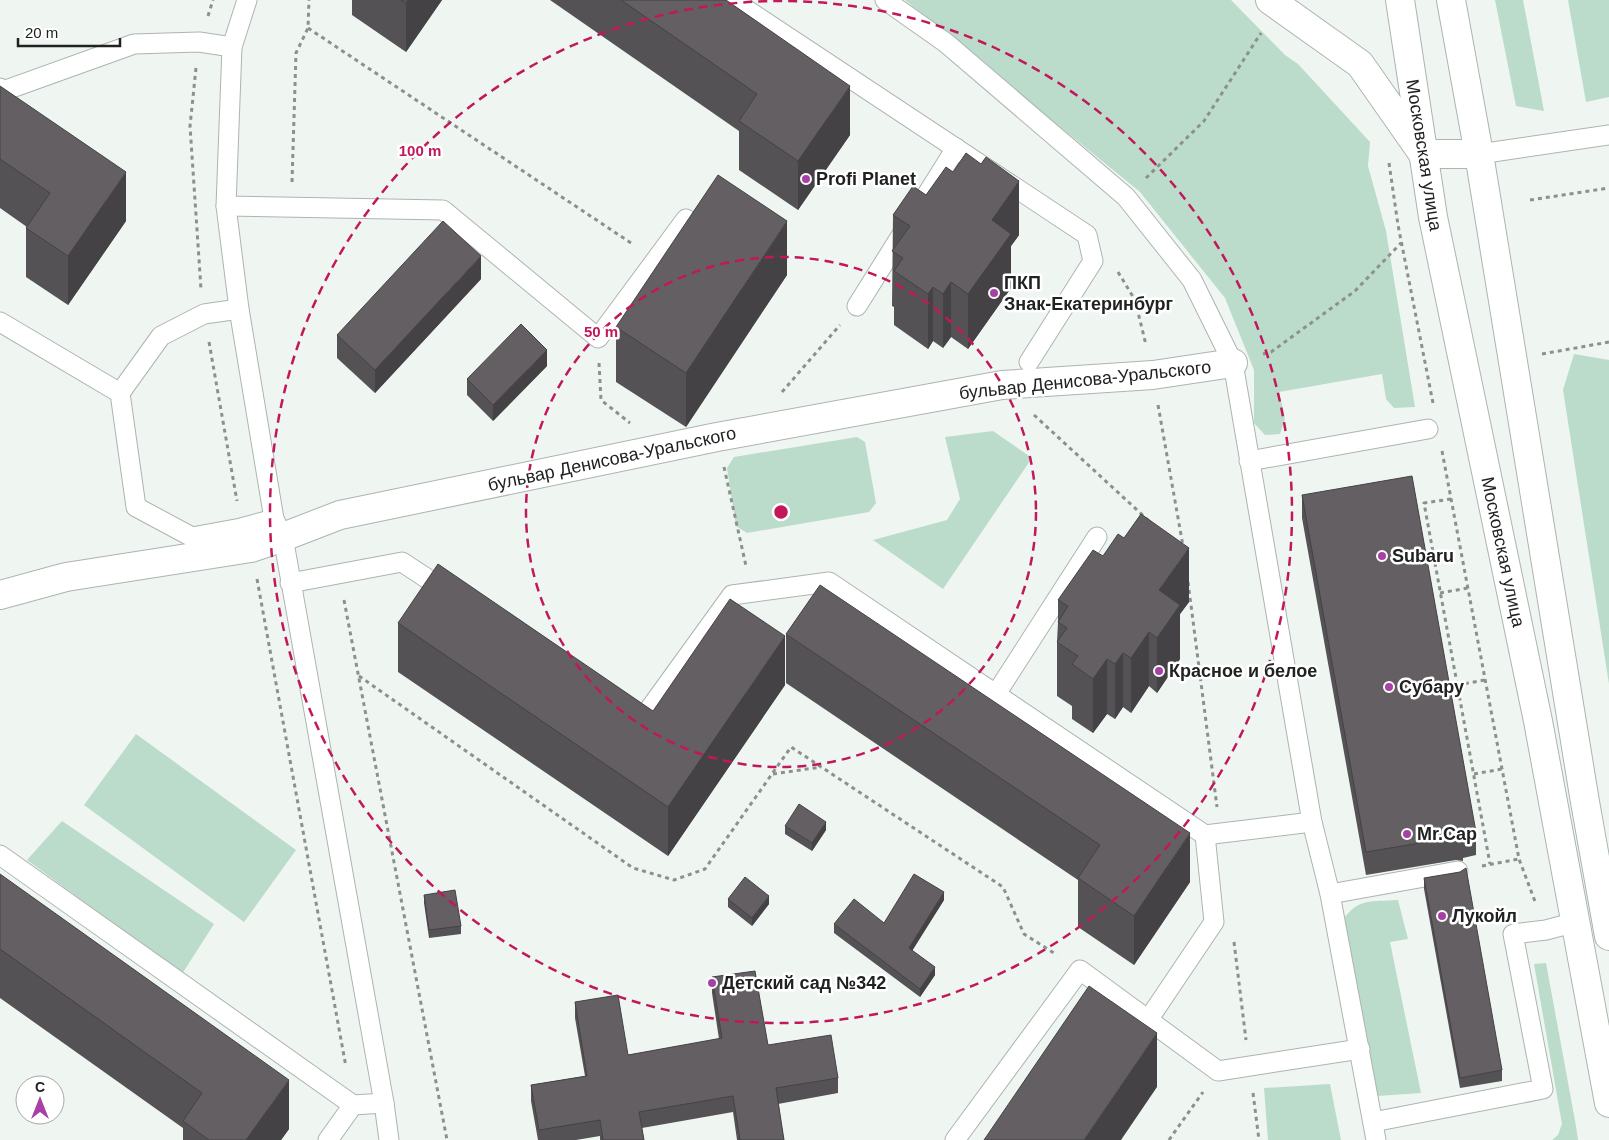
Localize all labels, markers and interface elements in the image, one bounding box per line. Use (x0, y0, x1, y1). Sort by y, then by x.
scale bar (18, 15, 120, 47)
text: 20 m (25, 24, 58, 41)
street label: Московская улица (1402, 78, 1446, 233)
text: 100 m (399, 142, 441, 159)
place label: Profi Planet (816, 169, 916, 189)
marker: Profi Planet (800, 173, 812, 185)
place label: ПКП Знак-Екатеринбург (1004, 273, 1174, 314)
marker: ПКП Знак-Екатеринбург (988, 287, 1000, 299)
text: 50 m (584, 323, 618, 340)
street label: бульвар Денисова-Уральского (958, 357, 1212, 403)
street label: бульвар Денисова-Уральского (486, 423, 738, 495)
street label: Московская улица (1477, 475, 1529, 630)
centre of rings (772, 503, 790, 521)
place label: Subaru (1392, 546, 1454, 566)
marker: Subaru (1376, 550, 1388, 562)
place label: Красное и белое (1169, 661, 1317, 681)
marker: Красное и белое (1153, 665, 1165, 677)
place label: Субару (1399, 677, 1464, 697)
marker: Субару (1383, 681, 1395, 693)
place label: Mr.Cap (1417, 824, 1477, 844)
marker: Mr.Cap (1401, 828, 1413, 840)
place label: Лукойл (1452, 906, 1517, 926)
marker: Лукойл (1436, 910, 1448, 922)
place label: Детский сад №342 (722, 973, 886, 993)
marker: Детский сад №342 (706, 977, 718, 989)
north arrow (15, 1075, 65, 1125)
text: С (35, 1079, 45, 1095)

